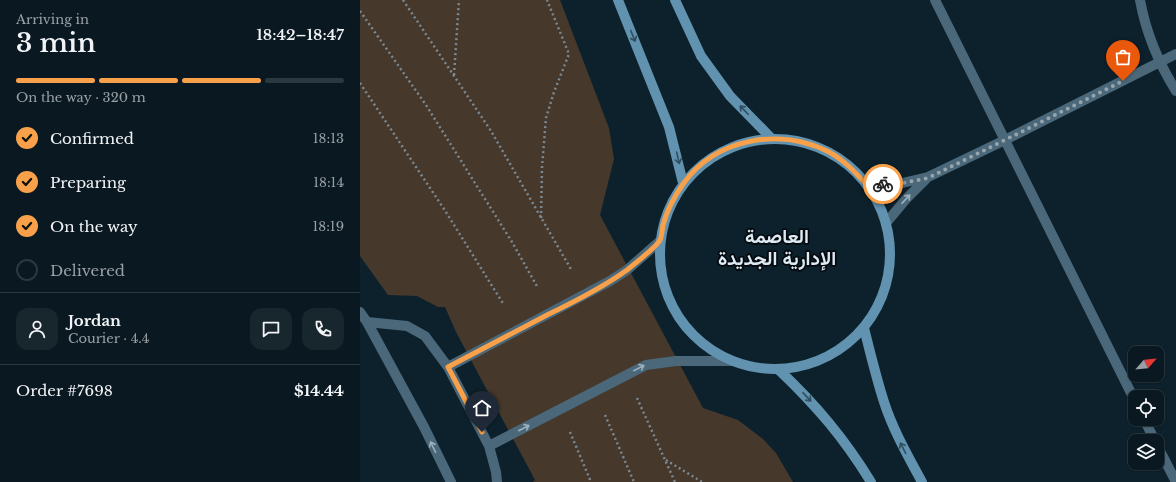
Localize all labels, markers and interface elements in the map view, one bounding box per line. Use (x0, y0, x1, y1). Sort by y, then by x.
text: Arriving in (16, 11, 89, 28)
text: 18:42–18:47 (256, 25, 344, 44)
text: 3 min (16, 27, 96, 59)
one-way arrow (629, 30, 637, 42)
pin (1106, 40, 1140, 81)
icon: bag (1112, 46, 1134, 68)
text: On the way · 320 m (16, 89, 146, 106)
one-way arrow (739, 105, 749, 115)
icon: check (16, 127, 38, 149)
text: Confirmed (50, 129, 134, 148)
text: 18:13 (313, 130, 344, 147)
one-way arrow (674, 151, 682, 164)
courier (863, 164, 903, 204)
icon: check (16, 171, 38, 193)
text: Preparing (50, 173, 126, 192)
icon: bike (872, 173, 894, 195)
text: 18:14 (313, 174, 344, 191)
one-way arrow (901, 194, 910, 204)
icon: check (16, 215, 38, 237)
text: On the way (50, 217, 138, 236)
text: 18:19 (312, 218, 344, 235)
district label: العاصمة الإدارية الجديدة (718, 225, 836, 271)
text: Delivered (50, 261, 125, 280)
button: person (16, 308, 58, 350)
button: chat (250, 308, 292, 350)
button: phone (302, 308, 344, 350)
text: Jordan (68, 311, 121, 330)
text: Courier · 4.4 (68, 330, 149, 347)
north arrow (1128, 346, 1164, 382)
map controls (1128, 346, 1164, 470)
one-way arrow (633, 364, 645, 371)
text: Order #7698 (16, 381, 113, 400)
text: $14.44 (294, 381, 344, 400)
button: locate (1128, 390, 1164, 426)
pin (465, 391, 499, 432)
one-way arrow (802, 392, 812, 402)
icon: home (471, 397, 493, 419)
one-way arrow (517, 424, 529, 431)
button: layers (1128, 434, 1164, 470)
one-way arrow (429, 441, 436, 453)
one-way arrow (899, 442, 906, 454)

